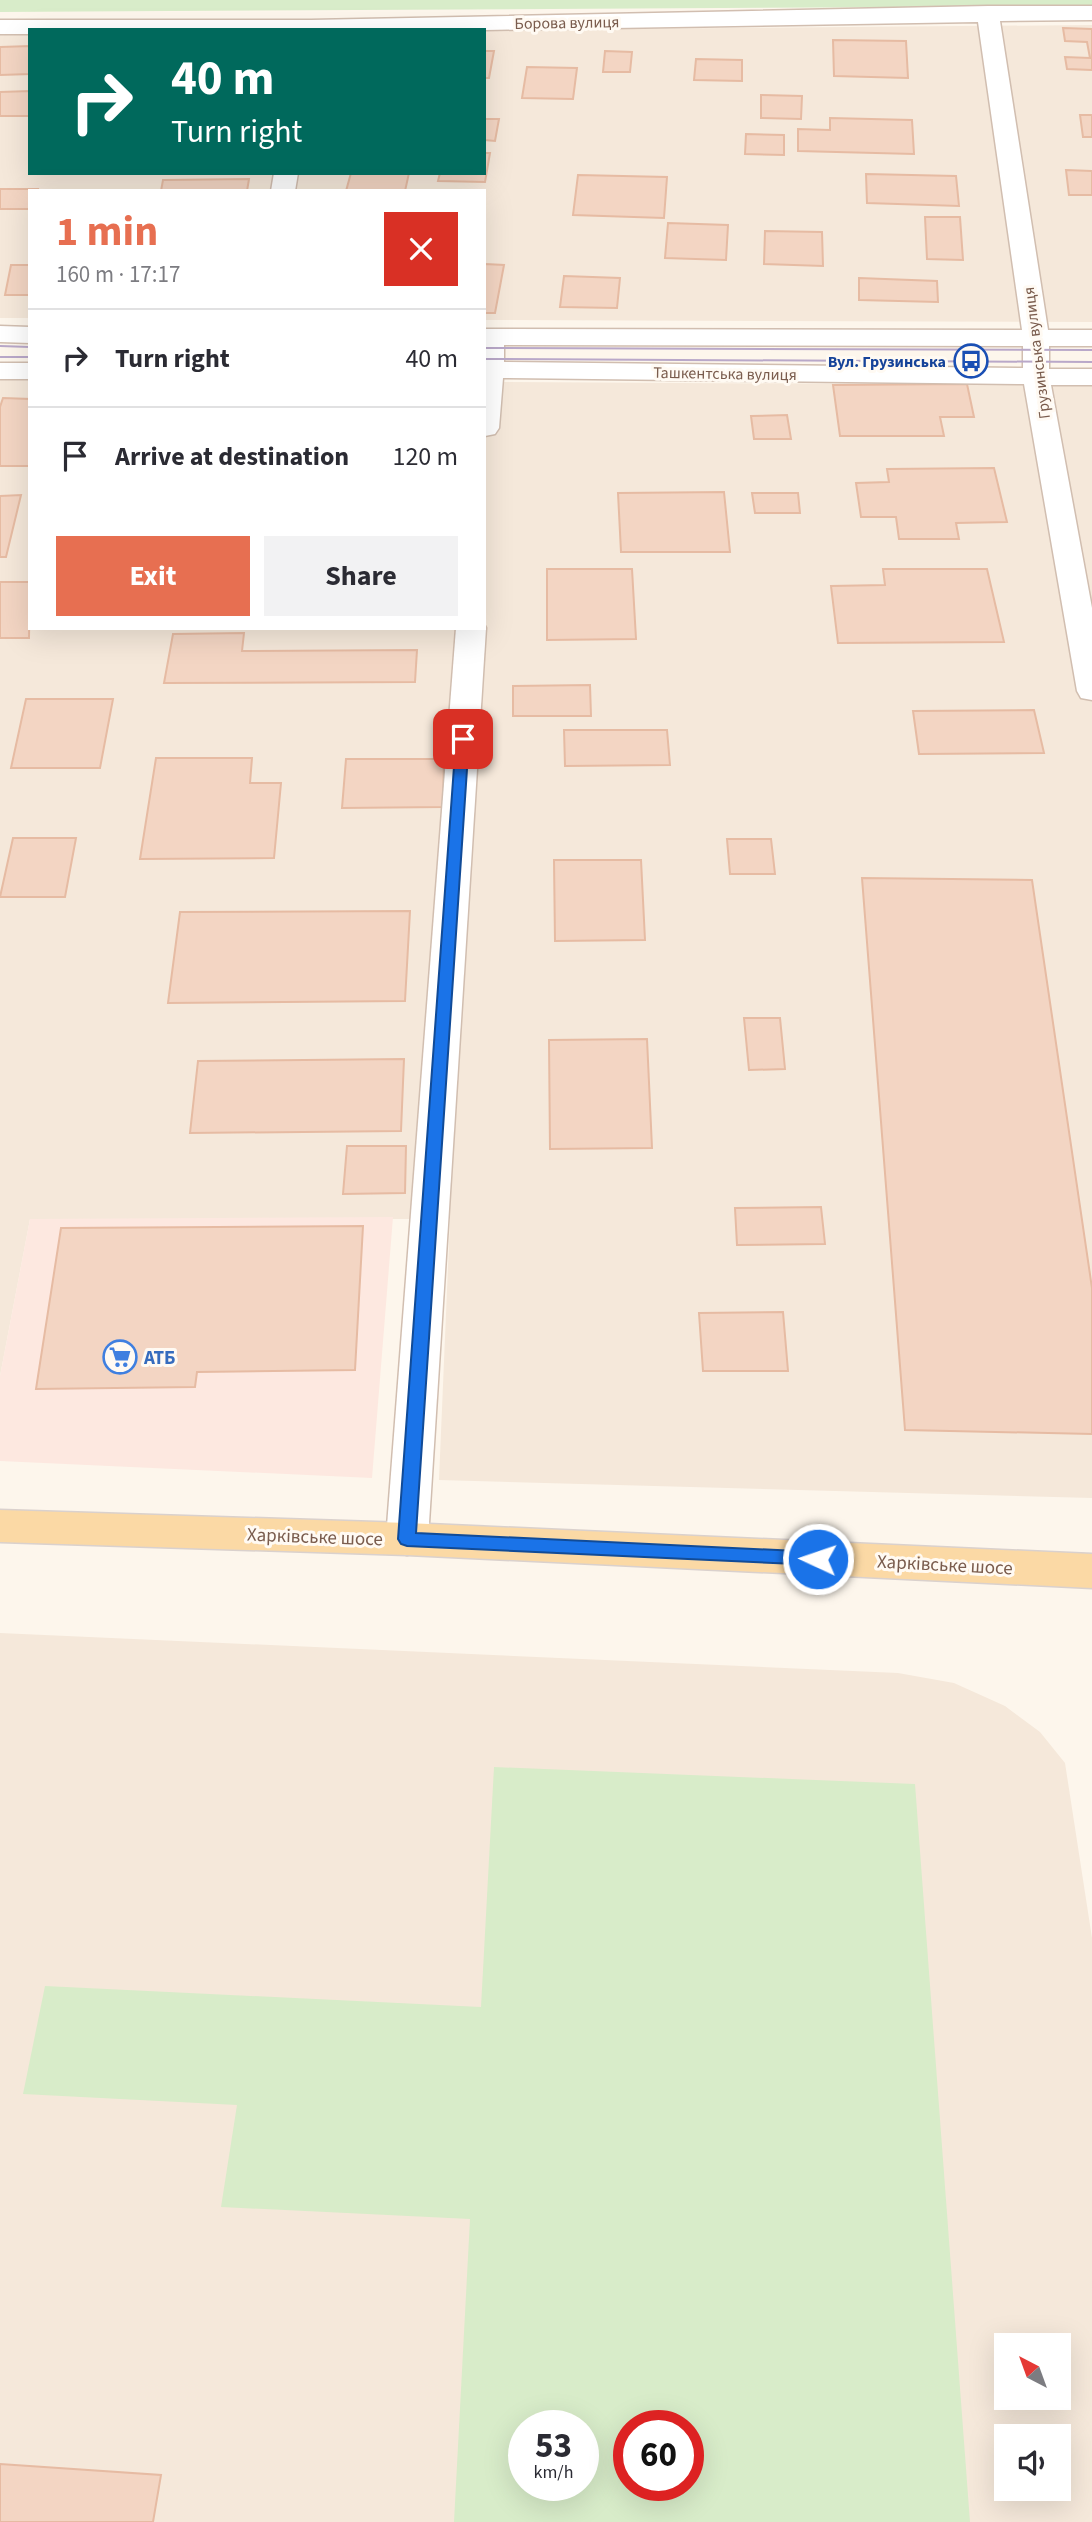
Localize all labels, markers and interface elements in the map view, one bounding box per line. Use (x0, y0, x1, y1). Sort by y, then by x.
street label: Борова вулиця (514, 11, 620, 35)
text: 40 m (171, 44, 275, 114)
icon: right (56, 56, 147, 147)
text: Turn right (171, 109, 302, 155)
text: 1 min (56, 202, 158, 262)
button: close (384, 212, 458, 286)
text: 160 m · 17:17 (56, 258, 180, 291)
street label: Грузинська вулиця (1018, 286, 1056, 420)
icon: right (56, 339, 94, 377)
text: Turn right (115, 340, 230, 377)
text: 40 m (405, 340, 458, 377)
bus stop icon: Вул. Грузинська (952, 342, 990, 380)
place label: Вул. Грузинська (828, 351, 946, 373)
street label: Ташкентська вулиця (653, 362, 797, 386)
icon: arrive (56, 437, 94, 475)
text: Arrive at destination (115, 438, 349, 475)
text: 120 m (392, 438, 458, 475)
button: Exit (56, 536, 250, 616)
button: Share (264, 536, 458, 616)
pin (433, 709, 493, 769)
icon: arrive (444, 720, 482, 758)
supermarket icon: АТБ (101, 1338, 139, 1376)
place label: АТБ (143, 1345, 175, 1372)
street label: Харківське шосе (247, 1522, 383, 1553)
position arrow (781, 1522, 855, 1596)
street label: Харківське шосе (876, 1548, 1013, 1583)
north arrow (994, 2333, 1071, 2410)
map controls (994, 2333, 1071, 2501)
speed limit sign: 60 (613, 2410, 704, 2501)
text: 53 (535, 2421, 572, 2471)
button: sound (994, 2424, 1071, 2501)
text: km/h (534, 2460, 573, 2485)

